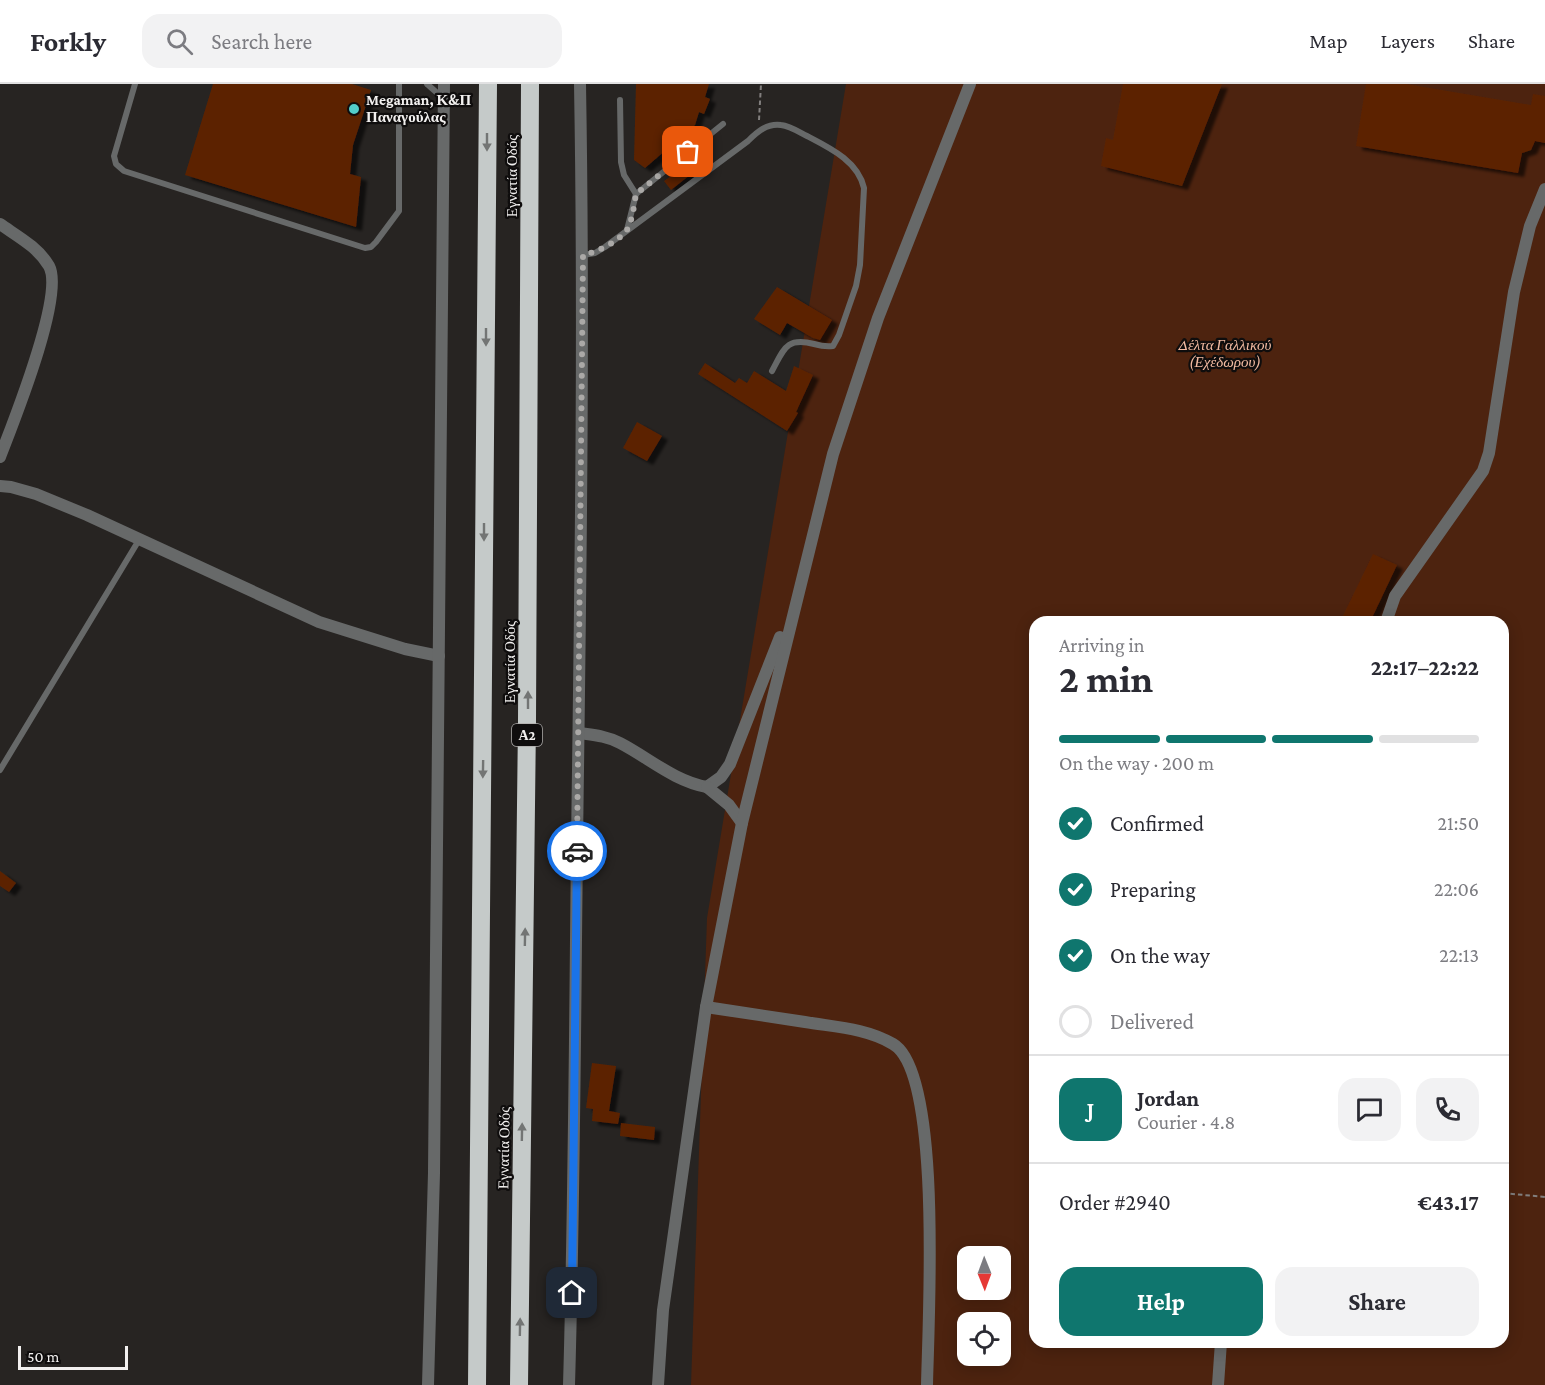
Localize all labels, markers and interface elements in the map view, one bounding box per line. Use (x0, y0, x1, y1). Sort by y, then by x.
search box (142, 14, 562, 68)
icon: search (163, 25, 196, 58)
text: Forkly (30, 26, 106, 57)
text: Search here (211, 29, 312, 54)
text: Map (1309, 29, 1348, 53)
text: Layers (1381, 29, 1435, 53)
text: Share (1468, 29, 1515, 53)
place label: Megaman, Κ&Π Παναγούλας (366, 92, 472, 125)
marker: Megaman, Κ&Π Παναγούλας (347, 102, 361, 116)
pin (662, 126, 713, 177)
one-way arrow (482, 133, 492, 152)
street label: Εγνατία Οδός (504, 135, 520, 217)
icon: bag (671, 135, 704, 168)
one-way arrow (481, 328, 491, 347)
park label: Δέλτα Γαλλικού (Εχέδωρου) (1177, 337, 1272, 371)
one-way arrow (480, 523, 489, 542)
street label: Εγνατία Οδός (502, 621, 518, 703)
text: Arriving in (1059, 634, 1144, 656)
text: 22:17–22:22 (1371, 655, 1479, 680)
text: 2 min (1059, 657, 1153, 700)
one-way arrow (523, 690, 533, 709)
road number: Α2 (512, 724, 542, 746)
text: On the way · 200 m (1059, 752, 1214, 774)
one-way arrow (478, 760, 487, 779)
icon: check (1059, 807, 1092, 840)
text: Confirmed (1110, 811, 1204, 836)
text: 21:50 (1438, 812, 1479, 834)
courier (547, 821, 607, 881)
icon: car (561, 835, 594, 868)
icon: check (1059, 873, 1092, 906)
text: Preparing (1110, 877, 1196, 902)
text: 22:06 (1434, 878, 1479, 900)
one-way arrow (520, 927, 530, 946)
icon: check (1059, 939, 1092, 972)
text: On the way (1110, 943, 1210, 968)
text: 22:13 (1439, 944, 1479, 966)
text: Delivered (1110, 1009, 1194, 1034)
button: chat (1338, 1078, 1401, 1141)
button: phone (1416, 1078, 1479, 1141)
text: Jordan (1137, 1086, 1199, 1111)
text: J (1087, 1097, 1094, 1122)
street label: Εγνατία Οδός (495, 1107, 513, 1189)
text: Courier · 4.8 (1137, 1111, 1235, 1133)
one-way arrow (518, 1122, 527, 1141)
text: Order #2940 (1059, 1190, 1171, 1215)
text: €43.17 (1417, 1190, 1479, 1215)
north arrow (957, 1246, 1011, 1300)
map controls (957, 1246, 1011, 1366)
pin (546, 1267, 597, 1318)
button: Help (1059, 1267, 1263, 1336)
button: Share (1275, 1267, 1479, 1336)
icon: home (555, 1276, 588, 1309)
button: locate (957, 1312, 1011, 1366)
one-way arrow (515, 1317, 525, 1336)
scale bar (18, 1343, 128, 1370)
text: 50 m (27, 1348, 59, 1365)

